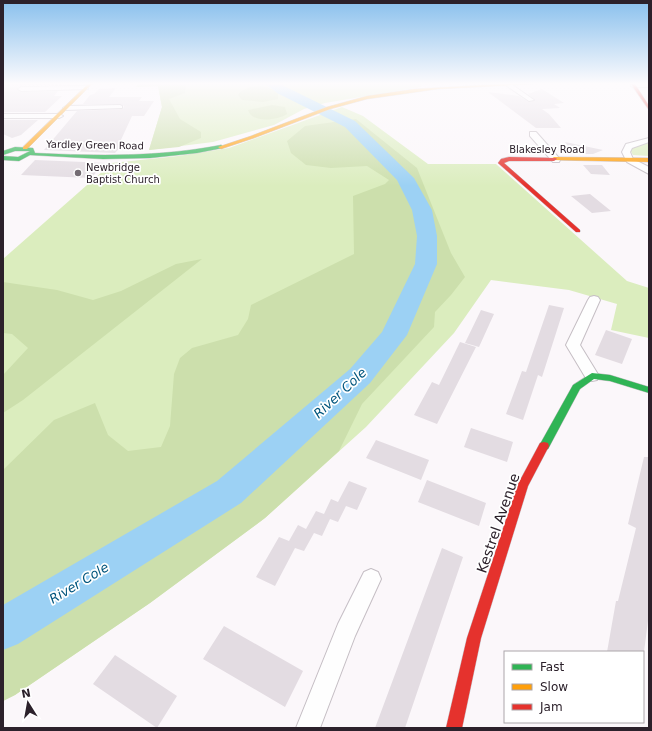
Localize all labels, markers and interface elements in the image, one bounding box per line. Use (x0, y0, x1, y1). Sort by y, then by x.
street label: Yardley Green Road (45, 139, 144, 151)
street label: Blakesley Road (509, 144, 585, 155)
place label: Newbridge Baptist Church (86, 162, 160, 185)
marker: Newbridge Baptist Church (73, 168, 83, 178)
water label: River Cole (311, 365, 369, 421)
street label: Kestrel Avenue (473, 471, 523, 575)
water label: River Cole (47, 559, 111, 607)
legend (504, 651, 644, 723)
text: Fast (540, 660, 564, 674)
text: Slow (540, 680, 568, 694)
north arrow (8, 683, 48, 723)
text: N (20, 686, 32, 701)
text: Jam (539, 700, 563, 714)

